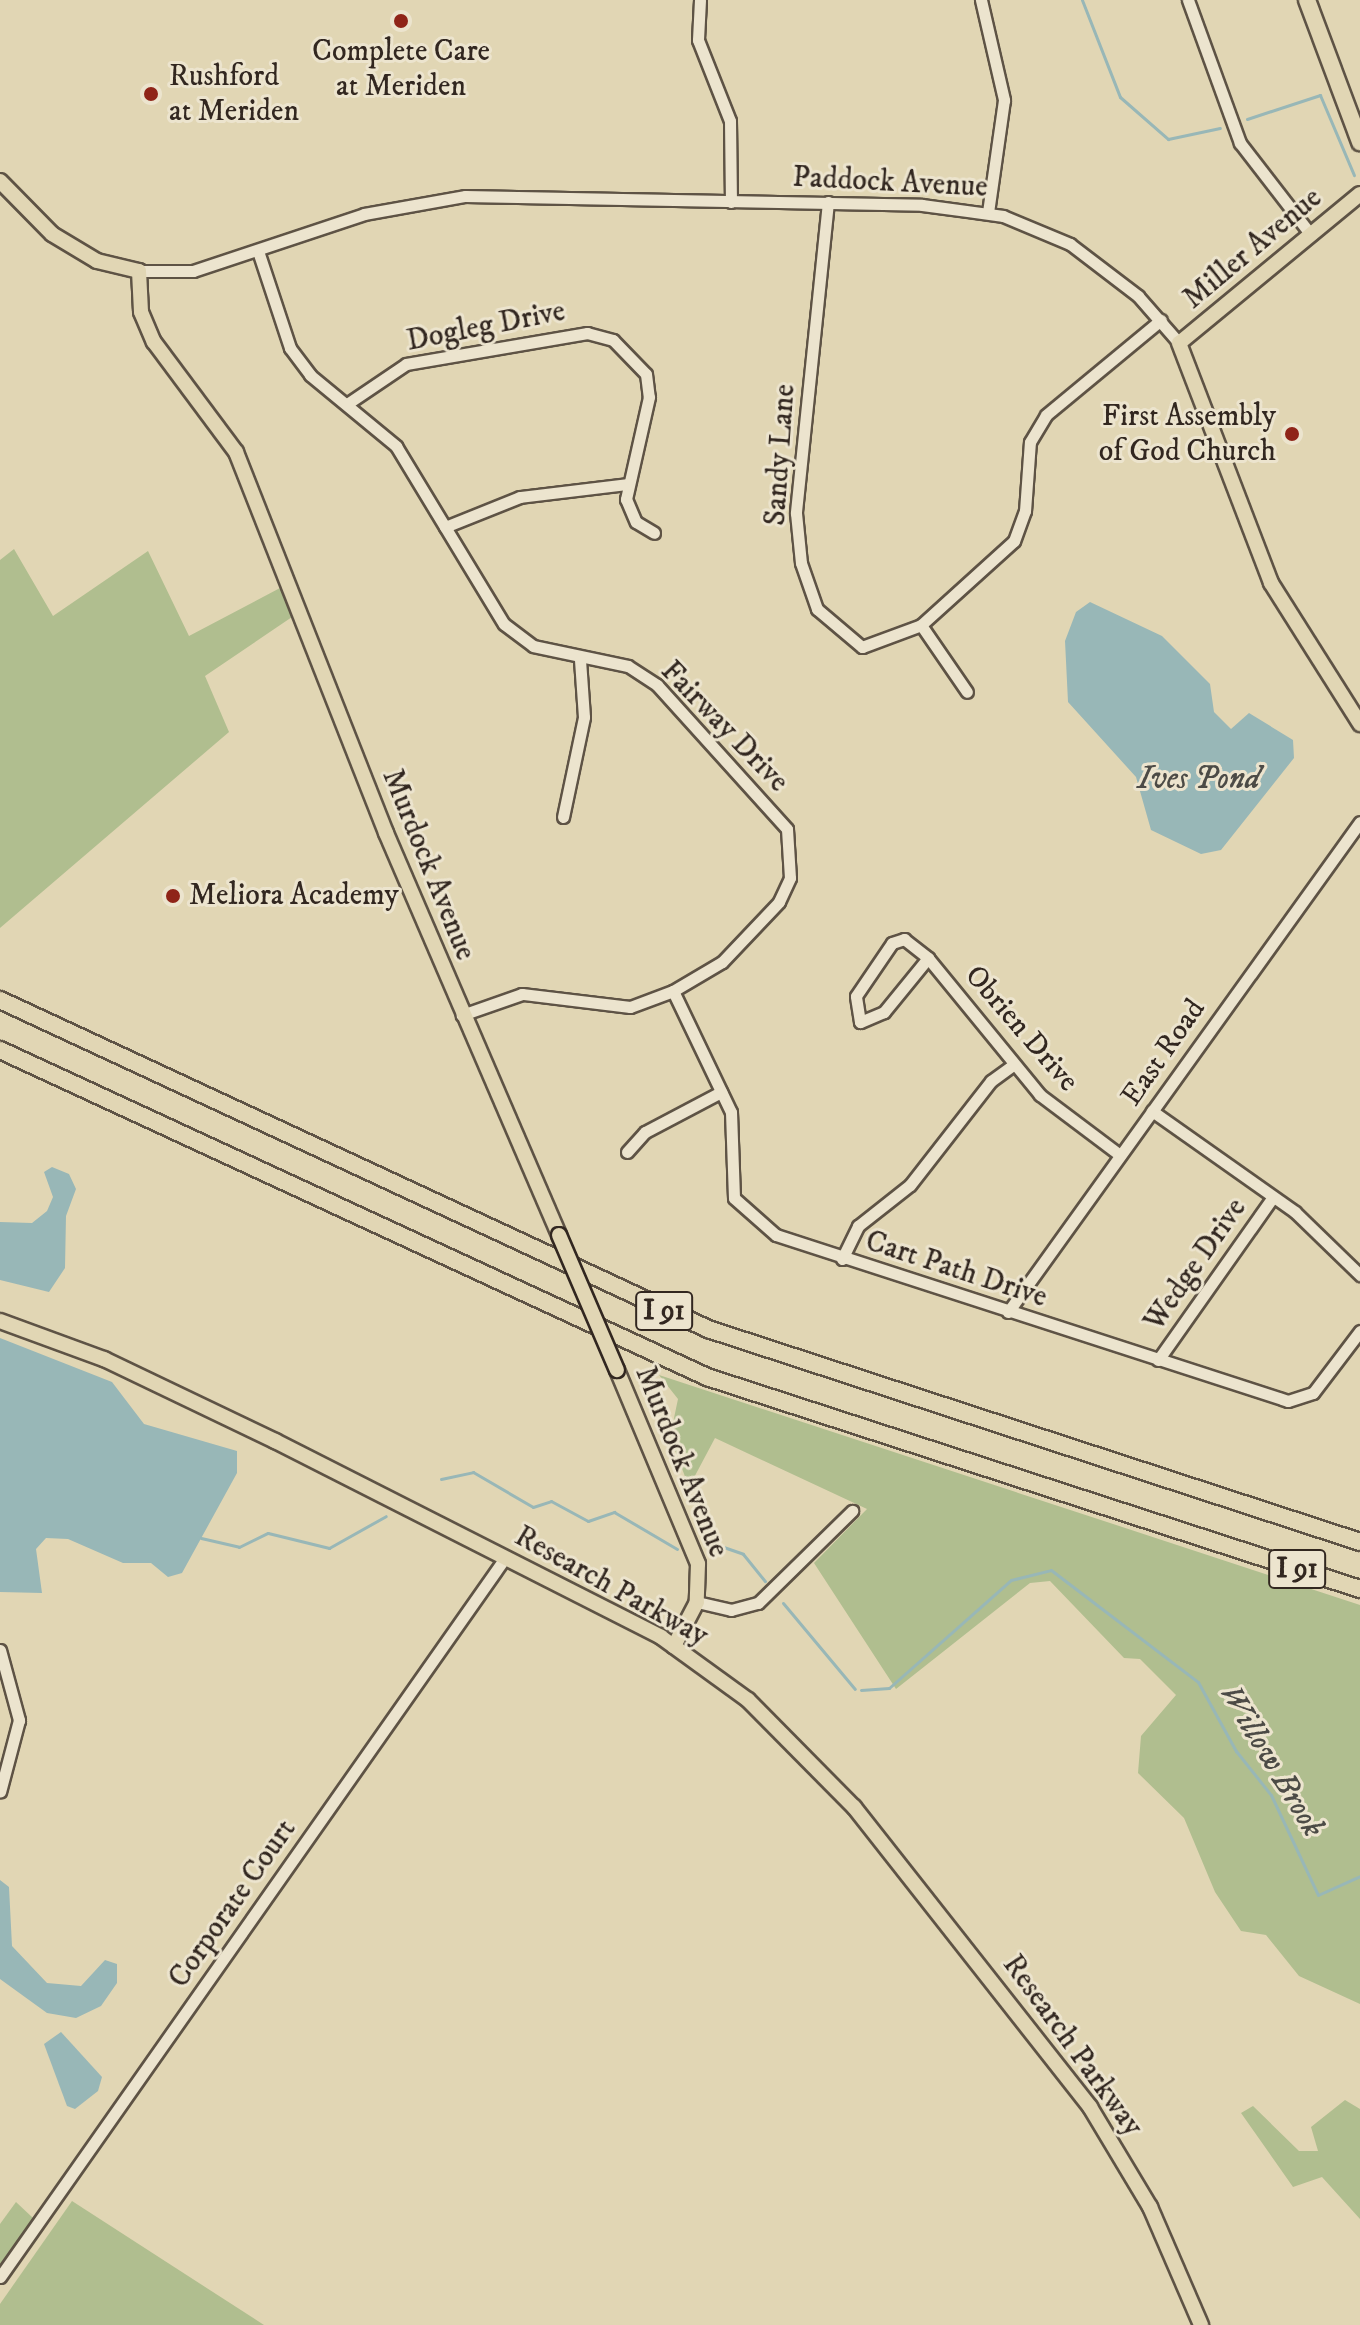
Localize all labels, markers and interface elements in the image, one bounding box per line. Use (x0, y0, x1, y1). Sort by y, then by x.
marker: Complete Care at Meriden (392, 12, 410, 30)
place label: Complete Care at Meriden (312, 34, 490, 104)
place label: Rushford at Meriden (169, 59, 299, 130)
marker: Rushford at Meriden (140, 83, 162, 105)
street label: Paddock Avenue (791, 160, 989, 206)
street label: Miller Avenue (1176, 181, 1330, 317)
street label: Dogleg Drive (404, 294, 568, 360)
street label: Sandy Lane (758, 383, 804, 527)
place label: First Assembly of God Church (1099, 399, 1276, 470)
marker: First Assembly of God Church (1283, 425, 1301, 443)
street label: Fairway Drive (652, 654, 796, 800)
water label: Ives Pond (1138, 760, 1260, 798)
street label: Murdock Avenue (373, 764, 483, 966)
place label: Meliora Academy (189, 878, 399, 914)
marker: Meliora Academy (164, 887, 182, 905)
street label: Obrien Drive (956, 959, 1086, 1099)
street label: East Road (1114, 993, 1214, 1113)
street label: Wedge Drive (1137, 1192, 1255, 1338)
street label: Cart Path Drive (861, 1224, 1051, 1316)
road number: I 91 (634, 1287, 694, 1335)
street label: Murdock Avenue (626, 1361, 736, 1563)
street label: Research Parkway (508, 1519, 714, 1655)
road number: I 91 (1267, 1545, 1327, 1593)
water label: Willow Brook (1210, 1677, 1332, 1845)
street label: Corporate Court (162, 1813, 304, 1995)
street label: Research Parkway (994, 1948, 1150, 2144)

